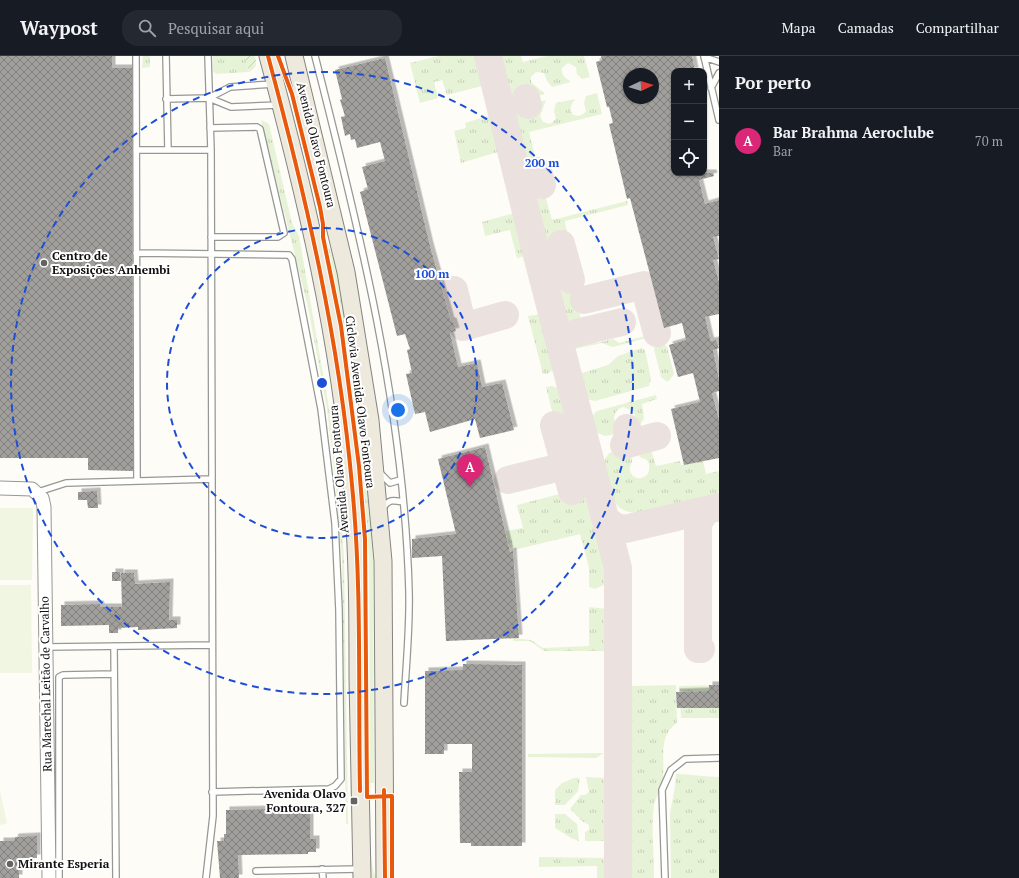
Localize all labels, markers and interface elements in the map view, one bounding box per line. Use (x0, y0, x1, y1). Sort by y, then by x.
search box (122, 10, 402, 46)
text: Waypost (20, 15, 98, 40)
icon: search (136, 17, 158, 39)
text: Pesquisar aqui (168, 18, 264, 38)
text: Mapa (781, 18, 816, 37)
text: Camadas (838, 18, 894, 37)
text: Compartilhar (916, 18, 999, 37)
north arrow (623, 68, 659, 104)
map controls (671, 68, 707, 176)
button: + (671, 68, 707, 104)
text: Por perto (735, 71, 811, 94)
street label: Avenida Olavo Fontoura (294, 81, 339, 209)
button: − (671, 104, 707, 140)
text: Bar Brahma Aeroclube (773, 122, 934, 142)
text: A (743, 132, 753, 150)
text: 70 m (975, 132, 1003, 150)
button: locate (671, 140, 707, 176)
text: Bar (773, 142, 793, 160)
text: 200 m (525, 155, 559, 170)
place label: Centro de Exposições Anhembi (52, 248, 170, 277)
marker: Centro de Exposições Anhembi (39, 258, 49, 268)
text: 100 m (415, 266, 449, 281)
street label: Ciclovia Avenida Olavo Fontoura (342, 315, 379, 489)
centre of rings (315, 376, 329, 390)
your location (388, 400, 408, 420)
street label: Avenida Olavo Fontoura (325, 404, 352, 534)
pin: A (457, 454, 483, 487)
street label: Rua Marechal Leitão de Carvalho (36, 596, 55, 772)
place label: Avenida Olavo Fontoura, 327 (263, 786, 346, 815)
marker: Avenida Olavo Fontoura, 327 (349, 796, 359, 806)
place label: Mirante Esperia (18, 856, 110, 871)
marker: Mirante Esperia (5, 859, 15, 869)

